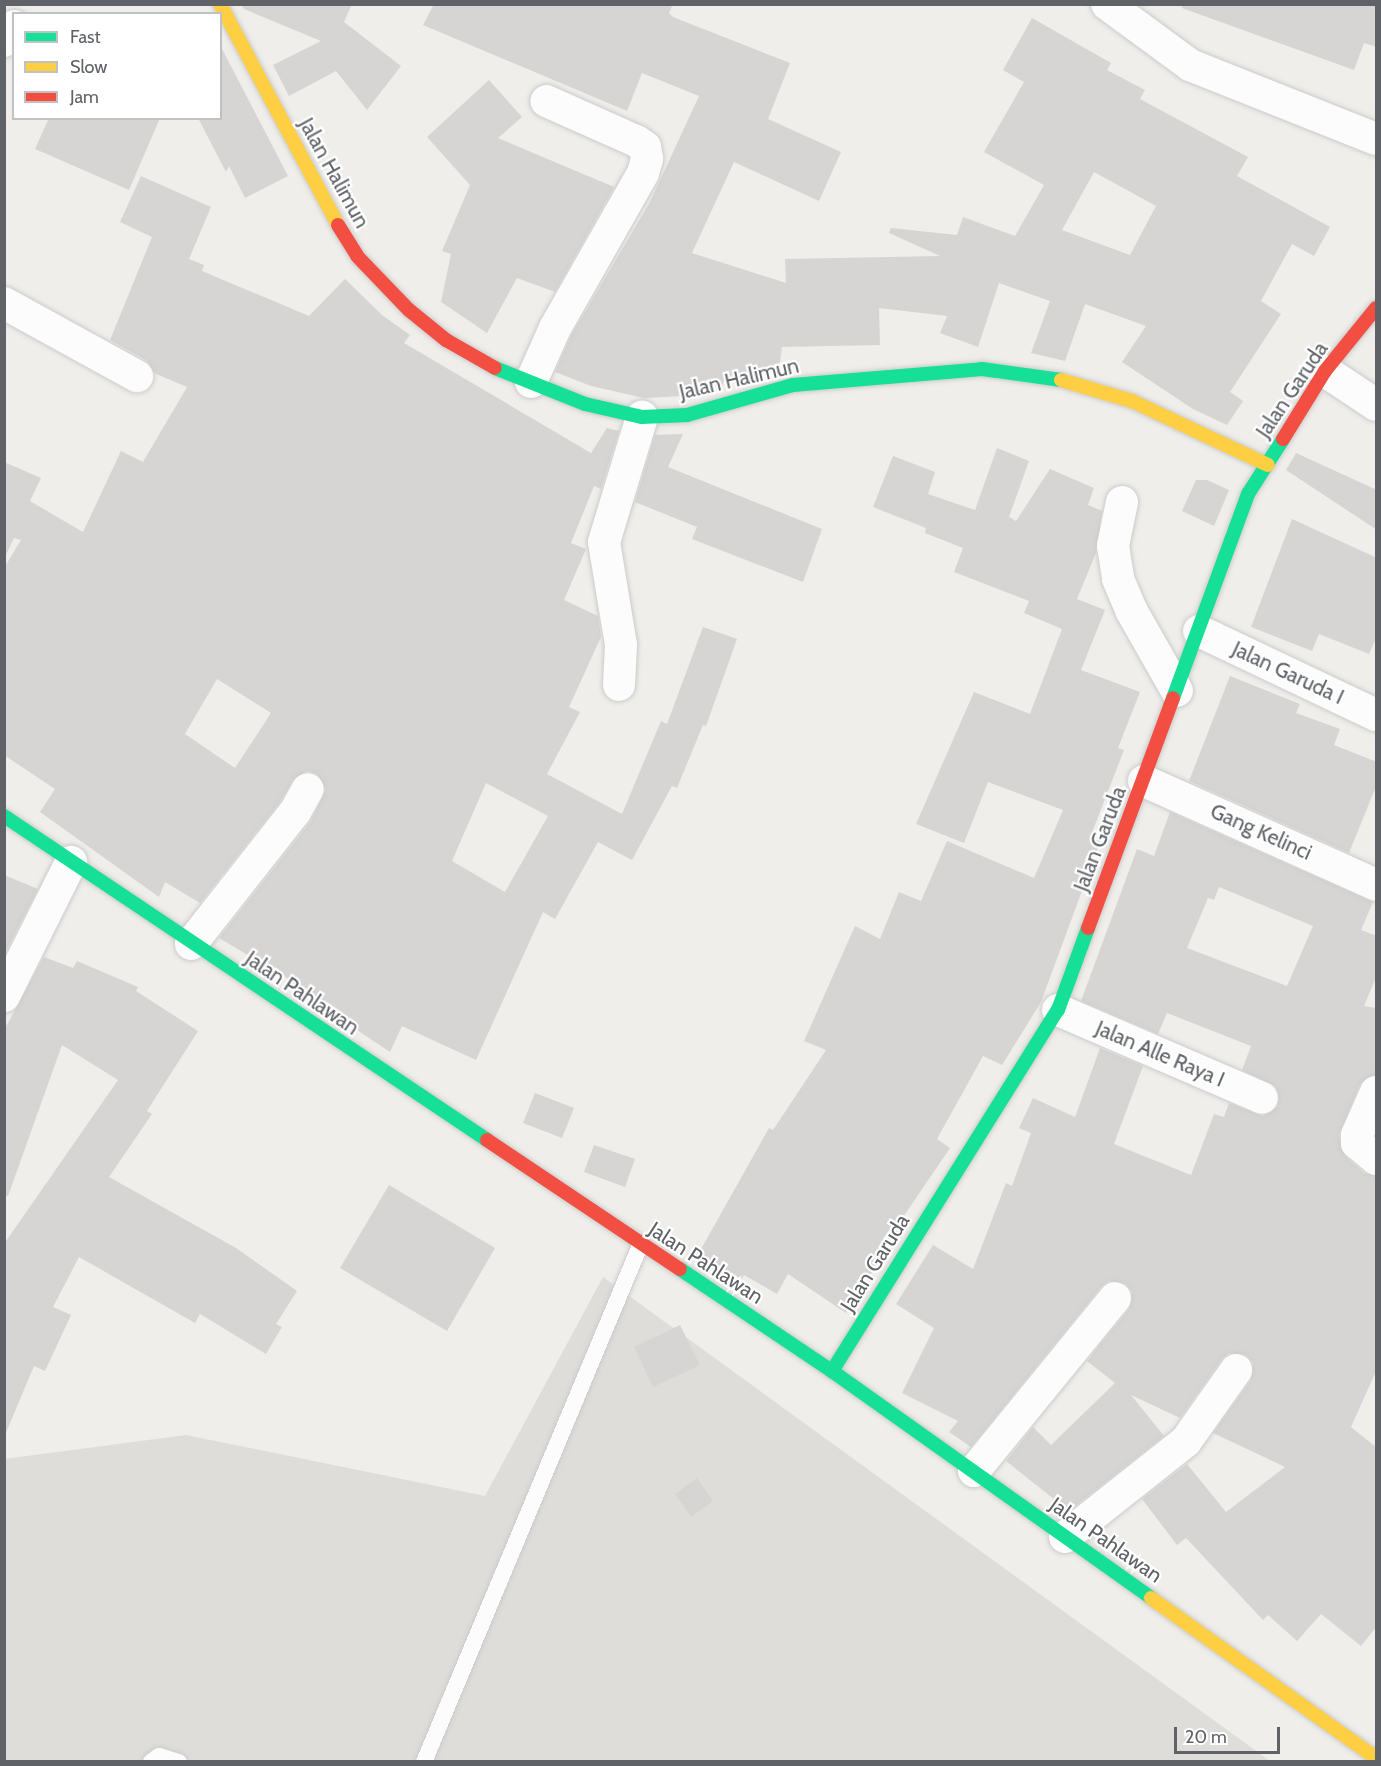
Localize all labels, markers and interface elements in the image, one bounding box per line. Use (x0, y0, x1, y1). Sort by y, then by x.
legend (12, 12, 222, 120)
text: Fast (70, 26, 101, 48)
text: Slow (70, 56, 107, 78)
text: Jam (70, 86, 99, 108)
street label: Jalan Halimun (293, 114, 375, 232)
street label: Jalan Garuda (1251, 337, 1333, 443)
street label: Jalan Halimun (677, 353, 801, 405)
street label: Jalan Garuda I (1228, 636, 1348, 710)
street label: Jalan Garuda (1068, 783, 1132, 895)
street label: Gang Kelinci (1206, 798, 1316, 866)
street label: Jalan Pahlawan (240, 946, 364, 1040)
street label: Jalan Alle Raya I (1092, 1016, 1228, 1092)
street label: Jalan Garuda (835, 1210, 915, 1316)
street label: Jalan Pahlawan (644, 1217, 768, 1309)
street label: Jalan Pahlawan (1045, 1492, 1167, 1588)
scale bar (1177, 1715, 1284, 1753)
text: 20 m (1185, 1726, 1227, 1748)

